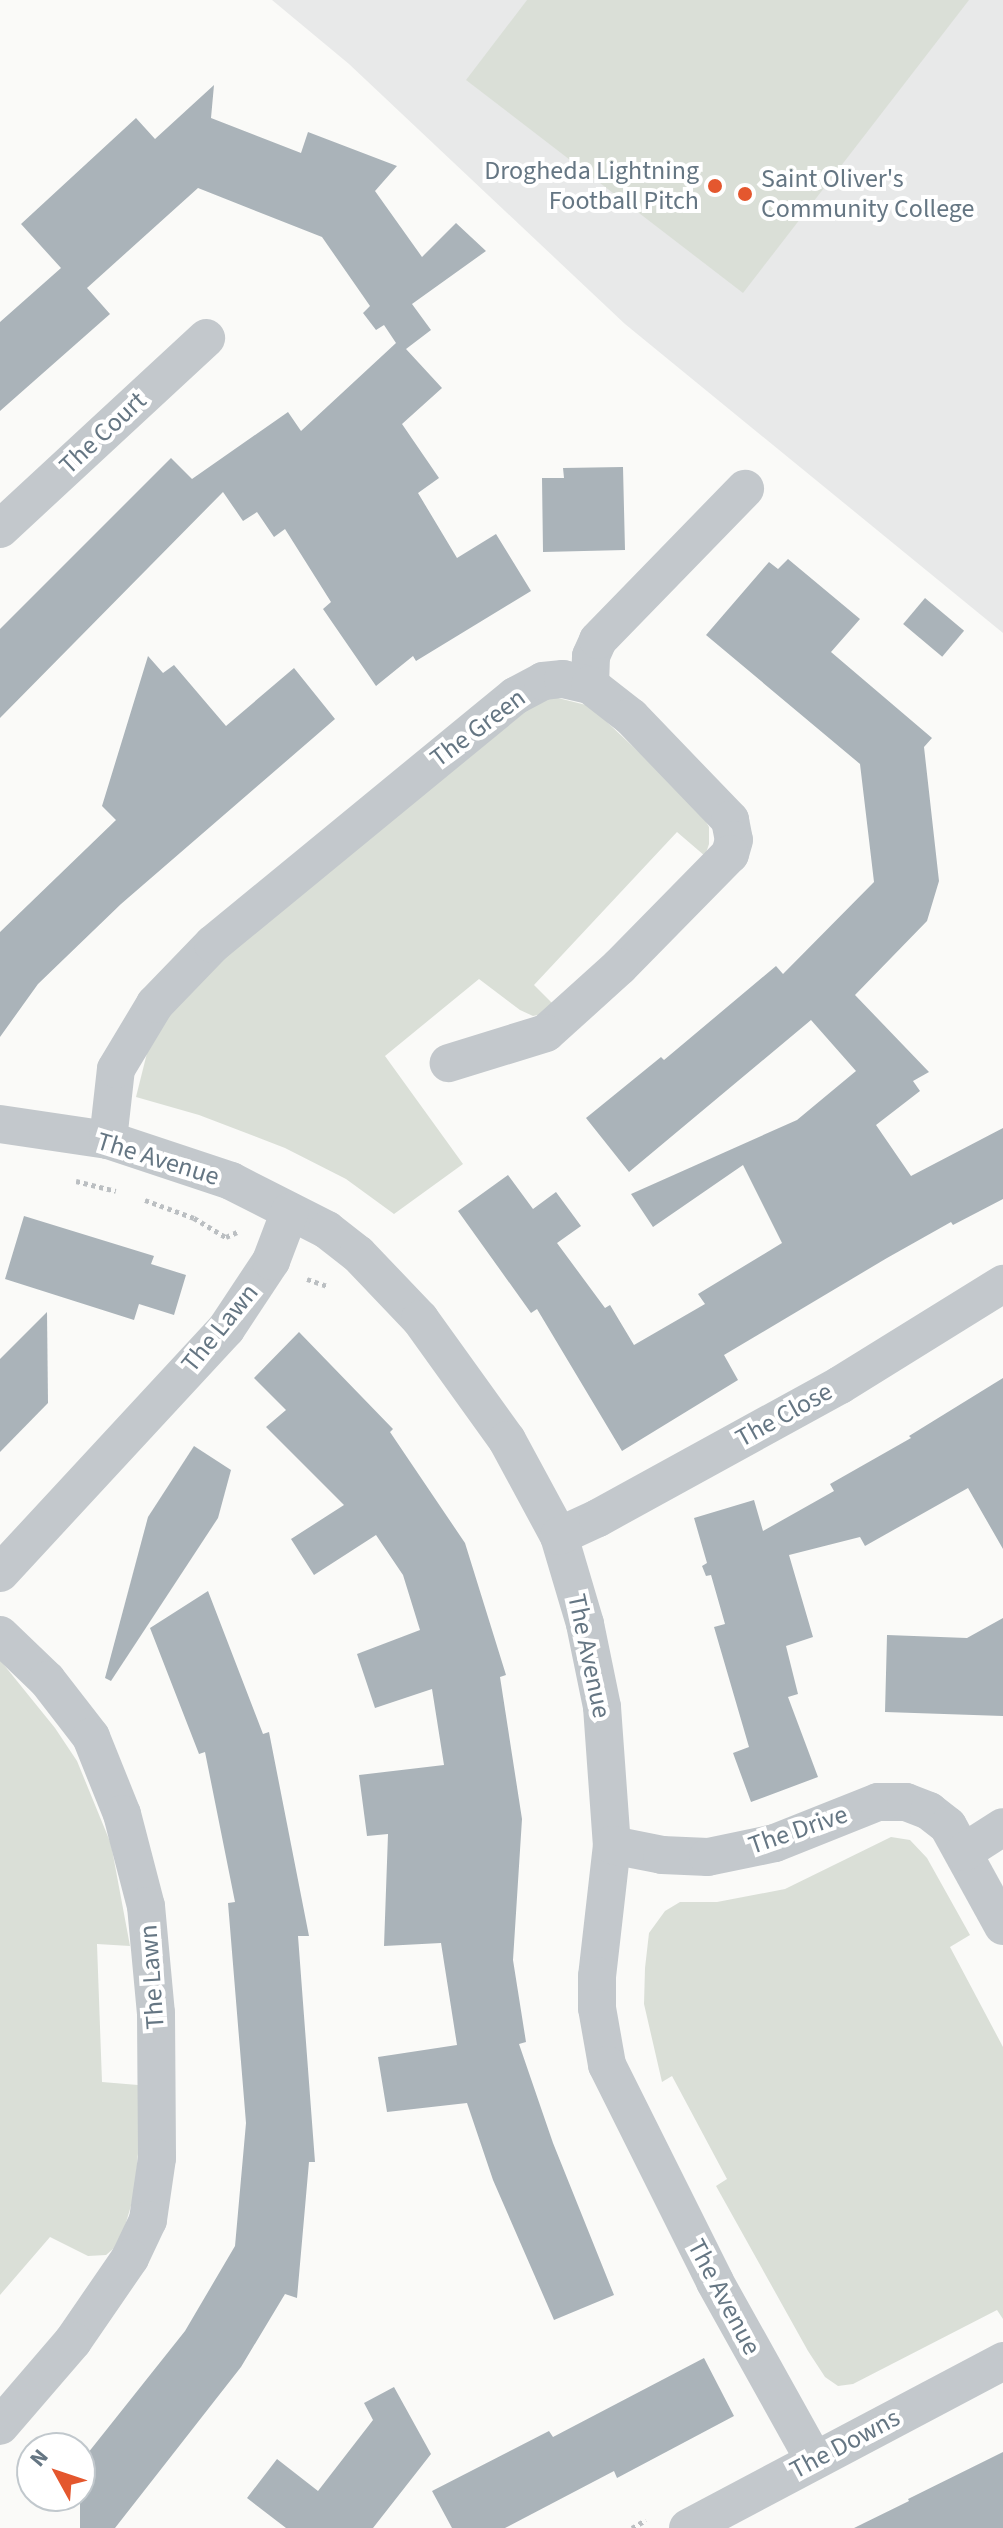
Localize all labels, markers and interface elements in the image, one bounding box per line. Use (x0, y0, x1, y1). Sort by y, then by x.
place label: Drogheda Lightning Football Pitch (484, 155, 699, 216)
place label: Saint Oliver's Community College (761, 163, 974, 224)
marker: Drogheda Lightning Football Pitch (706, 177, 724, 195)
marker: Saint Oliver's Community College (736, 185, 754, 203)
street label: The Court (53, 385, 153, 481)
street label: The Green (424, 682, 532, 774)
street label: The Avenue (93, 1126, 223, 1192)
street label: The Lawn (175, 1277, 265, 1379)
street label: The Close (730, 1376, 838, 1454)
street label: The Avenue (561, 1591, 617, 1721)
street label: The Drive (744, 1799, 852, 1861)
street label: The Lawn (133, 1924, 171, 2030)
street label: The Avenue (681, 2234, 767, 2360)
street label: The Downs (785, 2402, 905, 2486)
north arrow (16, 2432, 96, 2512)
text: N (22, 2442, 56, 2474)

